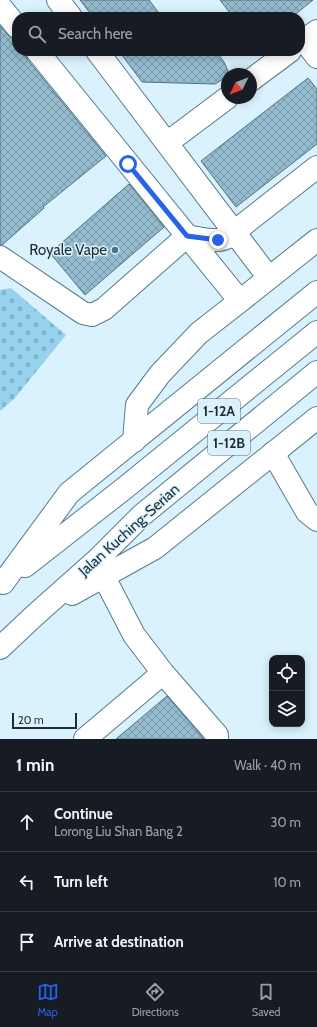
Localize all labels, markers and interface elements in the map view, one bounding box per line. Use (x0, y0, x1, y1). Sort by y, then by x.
search box (12, 12, 305, 56)
icon: search (26, 23, 48, 45)
text: Search here (58, 25, 133, 43)
north arrow (221, 68, 257, 104)
route start (119, 155, 137, 173)
route end (209, 231, 227, 249)
place label: Royale Vape (29, 241, 107, 259)
marker: Royale Vape (110, 245, 120, 255)
road number: 1-12A (198, 399, 240, 423)
road number: 1-12B (208, 431, 250, 455)
street label: Jalan Kuching-Serian (74, 480, 183, 581)
map controls (269, 655, 305, 727)
button: locate (269, 655, 305, 691)
button: layers (269, 691, 305, 727)
scale bar (12, 711, 77, 730)
text: 20 m (18, 713, 44, 727)
text: 1 min (16, 755, 54, 775)
text: Walk · 40 m (234, 757, 301, 773)
text: Continue (54, 805, 113, 823)
icon: ahead (16, 811, 38, 833)
text: 30 m (271, 814, 301, 830)
text: Lorong Liu Shan Bang 2 (54, 823, 183, 839)
icon: left (16, 871, 38, 893)
text: Turn left (54, 873, 108, 891)
text: 10 m (273, 874, 301, 890)
icon: arrive (16, 931, 38, 953)
text: Arrive at destination (54, 933, 184, 951)
tab: Map (37, 981, 59, 1019)
tab: Directions (132, 981, 179, 1019)
tab: Saved (252, 981, 280, 1019)

